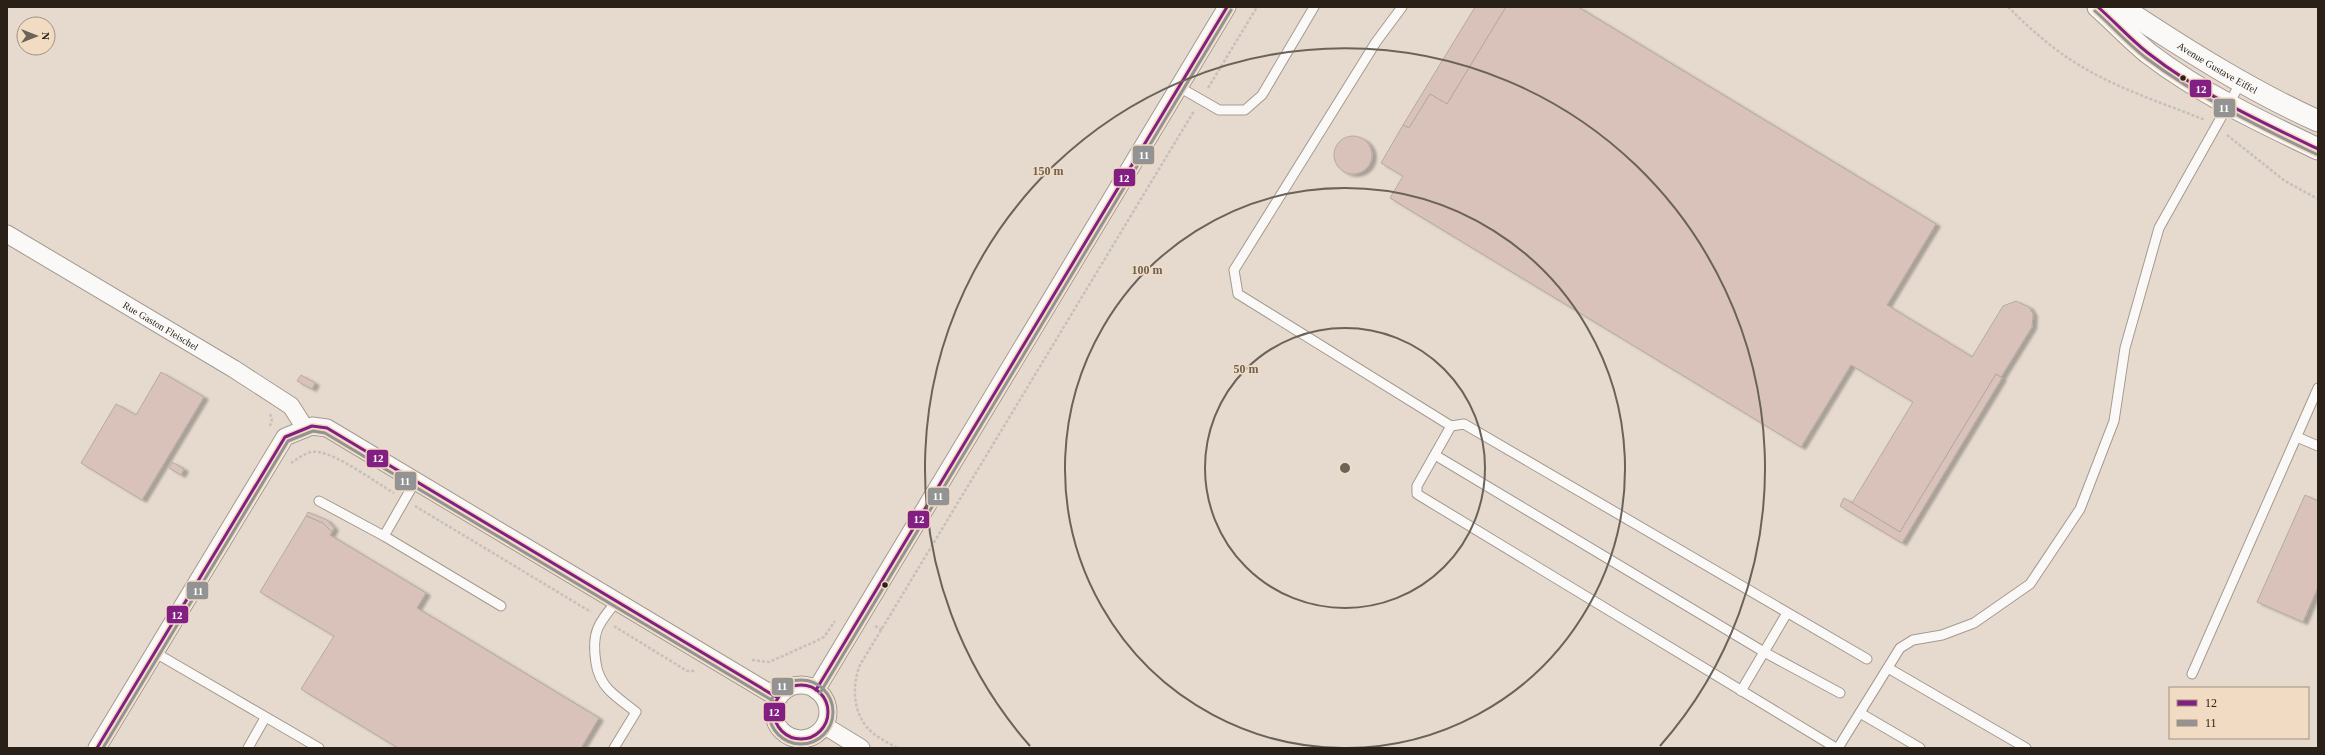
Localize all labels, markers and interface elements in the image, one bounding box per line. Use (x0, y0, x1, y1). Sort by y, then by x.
north arrow (16, 16, 56, 56)
text: N (40, 32, 52, 40)
street label: Avenue Gustave Eiffel (2176, 40, 2260, 95)
unlabelled marker (2178, 73, 2188, 83)
line badge: 12 (2189, 79, 2212, 98)
text: 12 (2196, 83, 2207, 95)
line badge: 11 (2213, 98, 2236, 118)
text: 11 (2219, 102, 2229, 114)
line badge: 11 (1132, 145, 1155, 165)
text: 11 (1139, 149, 1149, 161)
text: 150 m (1033, 164, 1064, 178)
line badge: 12 (1113, 168, 1136, 187)
text: 12 (1119, 172, 1130, 184)
text: 100 m (1132, 263, 1163, 277)
street label: Rue Gaston Fleischel (121, 299, 201, 352)
text: 50 m (1234, 362, 1259, 376)
line badge: 12 (366, 449, 389, 468)
text: 12 (373, 452, 384, 464)
centre of rings (1338, 461, 1352, 475)
line badge: 11 (394, 471, 417, 491)
text: 11 (400, 475, 410, 487)
line badge: 11 (927, 487, 950, 506)
text: 11 (933, 490, 943, 502)
line badge: 12 (907, 510, 930, 529)
text: 12 (914, 513, 925, 525)
unlabelled marker (880, 580, 890, 590)
line badge: 11 (186, 581, 209, 600)
text: 11 (193, 585, 203, 597)
line badge: 12 (166, 605, 189, 624)
text: 12 (172, 609, 183, 621)
line badge: 11 (771, 677, 794, 696)
text: 11 (777, 680, 787, 692)
legend (2169, 687, 2309, 739)
text: 12 (2205, 696, 2217, 710)
line badge: 12 (763, 702, 786, 722)
text: 12 (769, 706, 780, 718)
text: 11 (2205, 716, 2217, 730)

